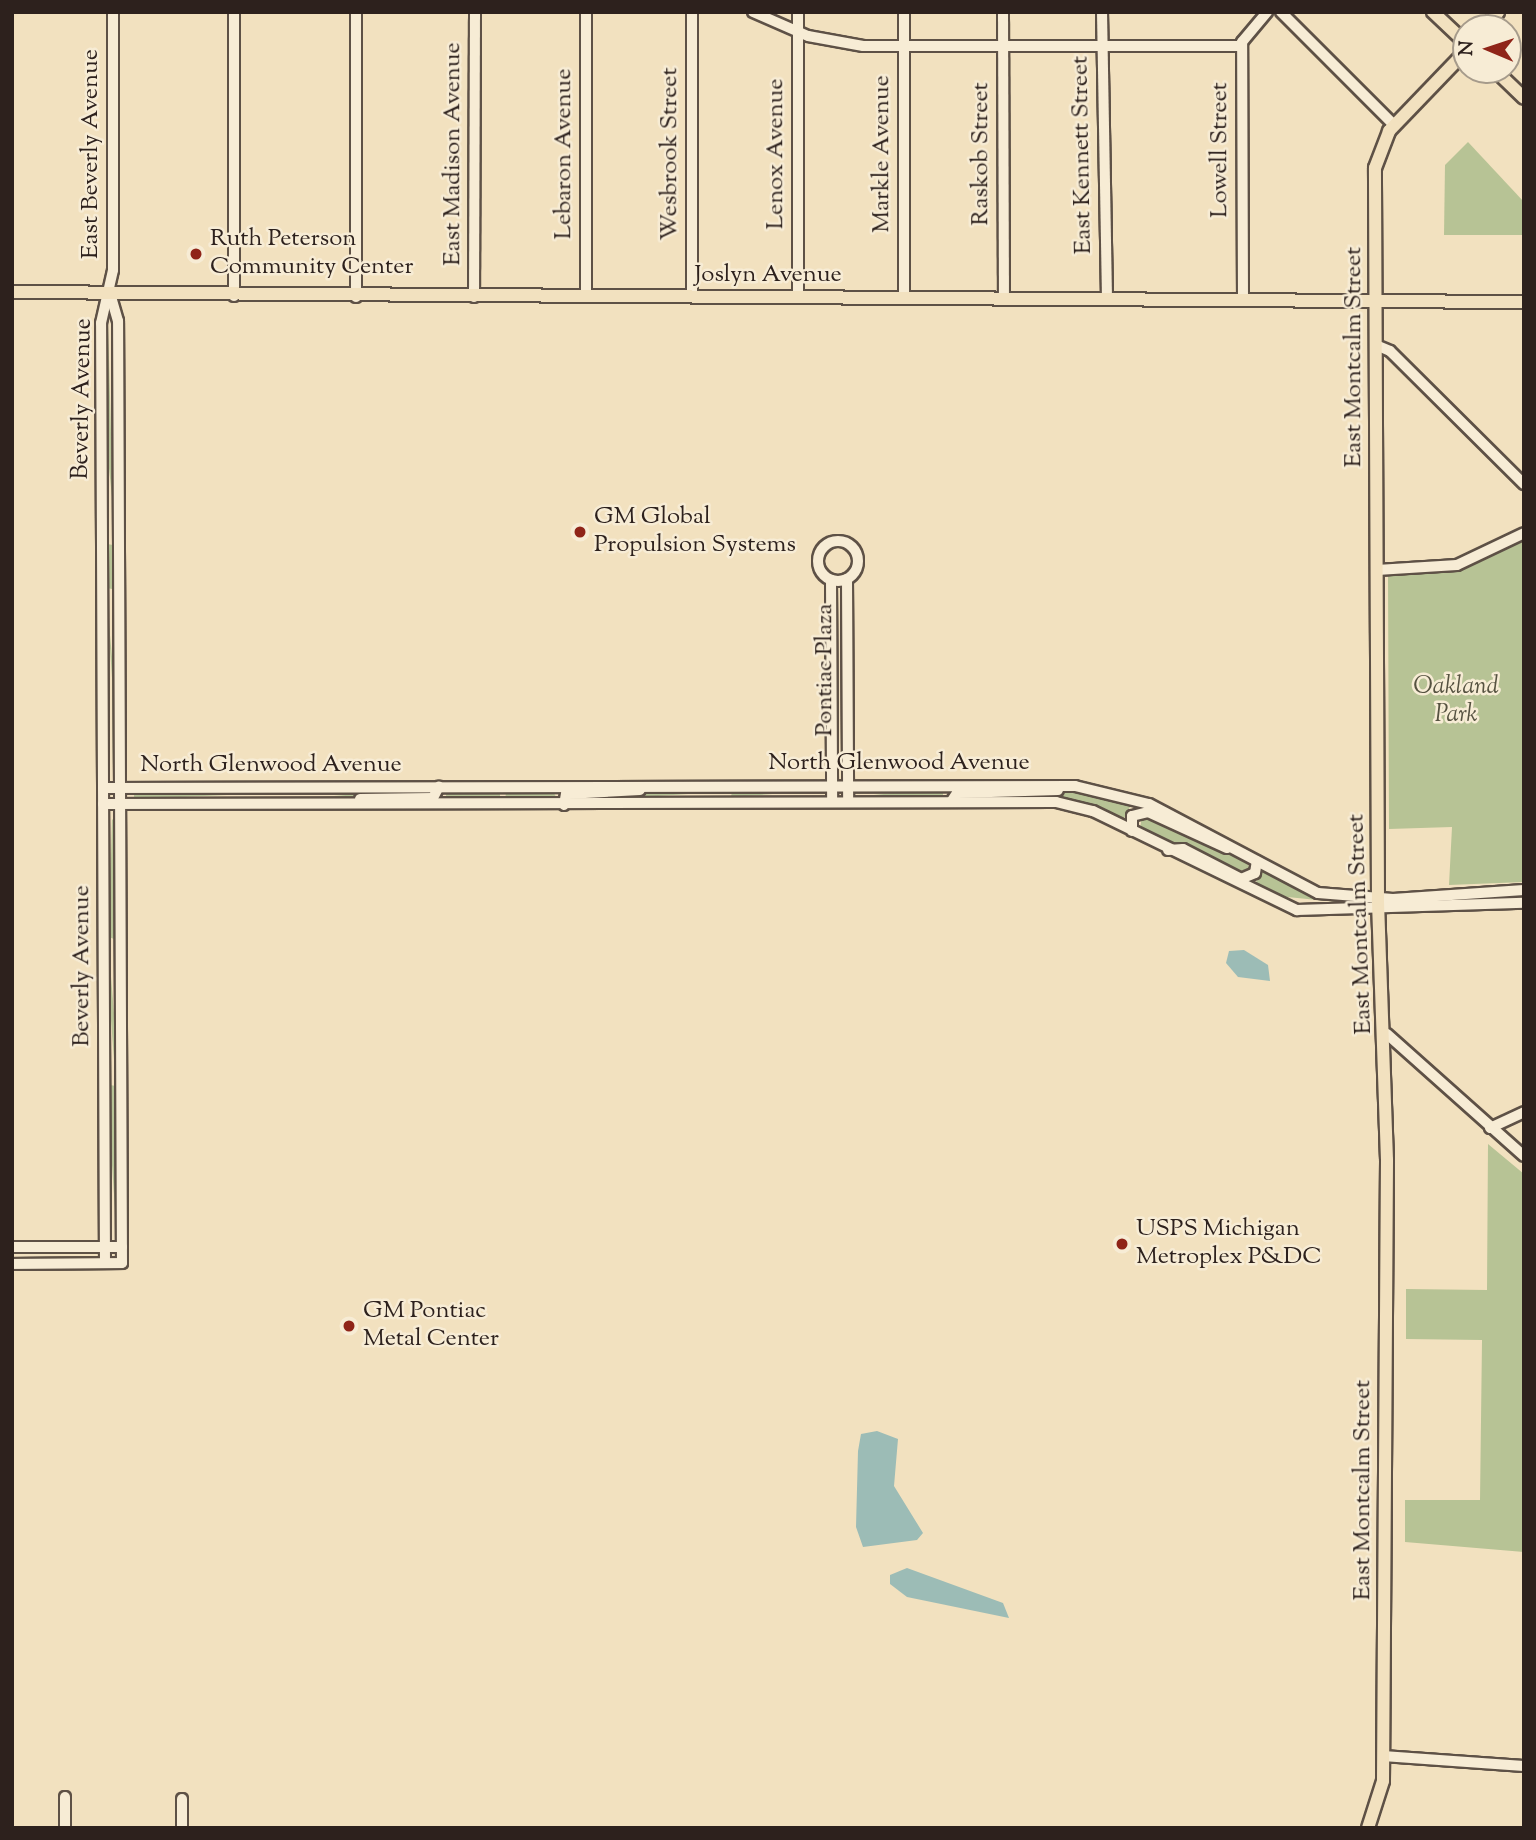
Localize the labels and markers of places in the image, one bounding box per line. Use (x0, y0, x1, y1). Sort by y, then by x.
place label: Ruth Peterson Community Center (210, 226, 413, 282)
marker: Ruth Peterson Community Center (188, 246, 204, 262)
place label: GM Global Propulsion Systems (594, 504, 796, 560)
marker: GM Global Propulsion Systems (572, 524, 588, 540)
place label: USPS Michigan Metroplex P&DC (1136, 1216, 1322, 1272)
marker: USPS Michigan Metroplex P&DC (1114, 1236, 1130, 1252)
place label: GM Pontiac Metal Center (363, 1298, 499, 1354)
marker: GM Pontiac Metal Center (341, 1318, 357, 1334)

